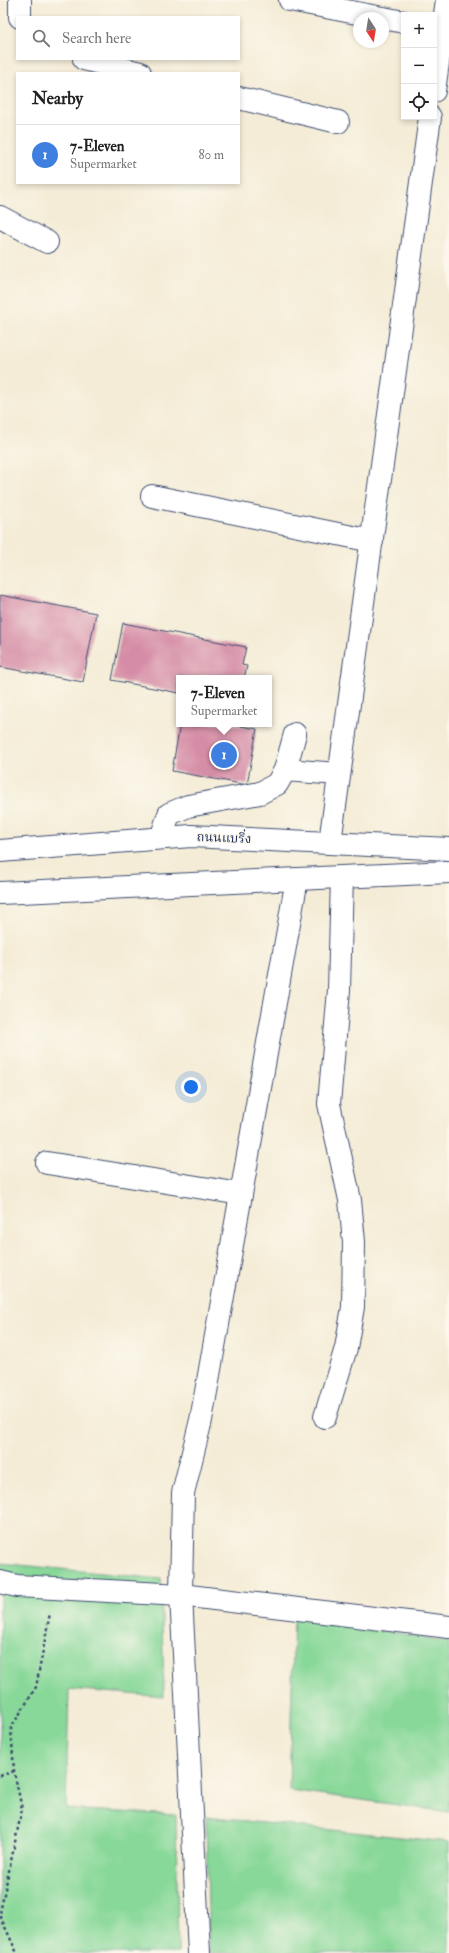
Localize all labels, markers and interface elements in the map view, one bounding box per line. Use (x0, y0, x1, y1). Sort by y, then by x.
north arrow (353, 12, 389, 48)
map controls (401, 12, 437, 120)
button: + (401, 12, 437, 48)
search box (16, 16, 240, 60)
icon: search (30, 27, 52, 49)
text: Search here (62, 29, 131, 48)
button: − (401, 48, 437, 84)
button: locate (401, 84, 437, 120)
text: Nearby (32, 88, 83, 109)
text: 7-Eleven (70, 137, 124, 156)
text: 1 (43, 147, 47, 163)
text: 80 m (198, 147, 224, 163)
text: Supermarket (70, 156, 137, 172)
popup (176, 675, 272, 727)
text: 7-Eleven (191, 684, 245, 703)
text: Supermarket (191, 703, 257, 719)
pin: 1 (211, 740, 237, 770)
street label: ถนนแบริ่ง (196, 827, 252, 847)
your location (181, 1077, 201, 1097)

